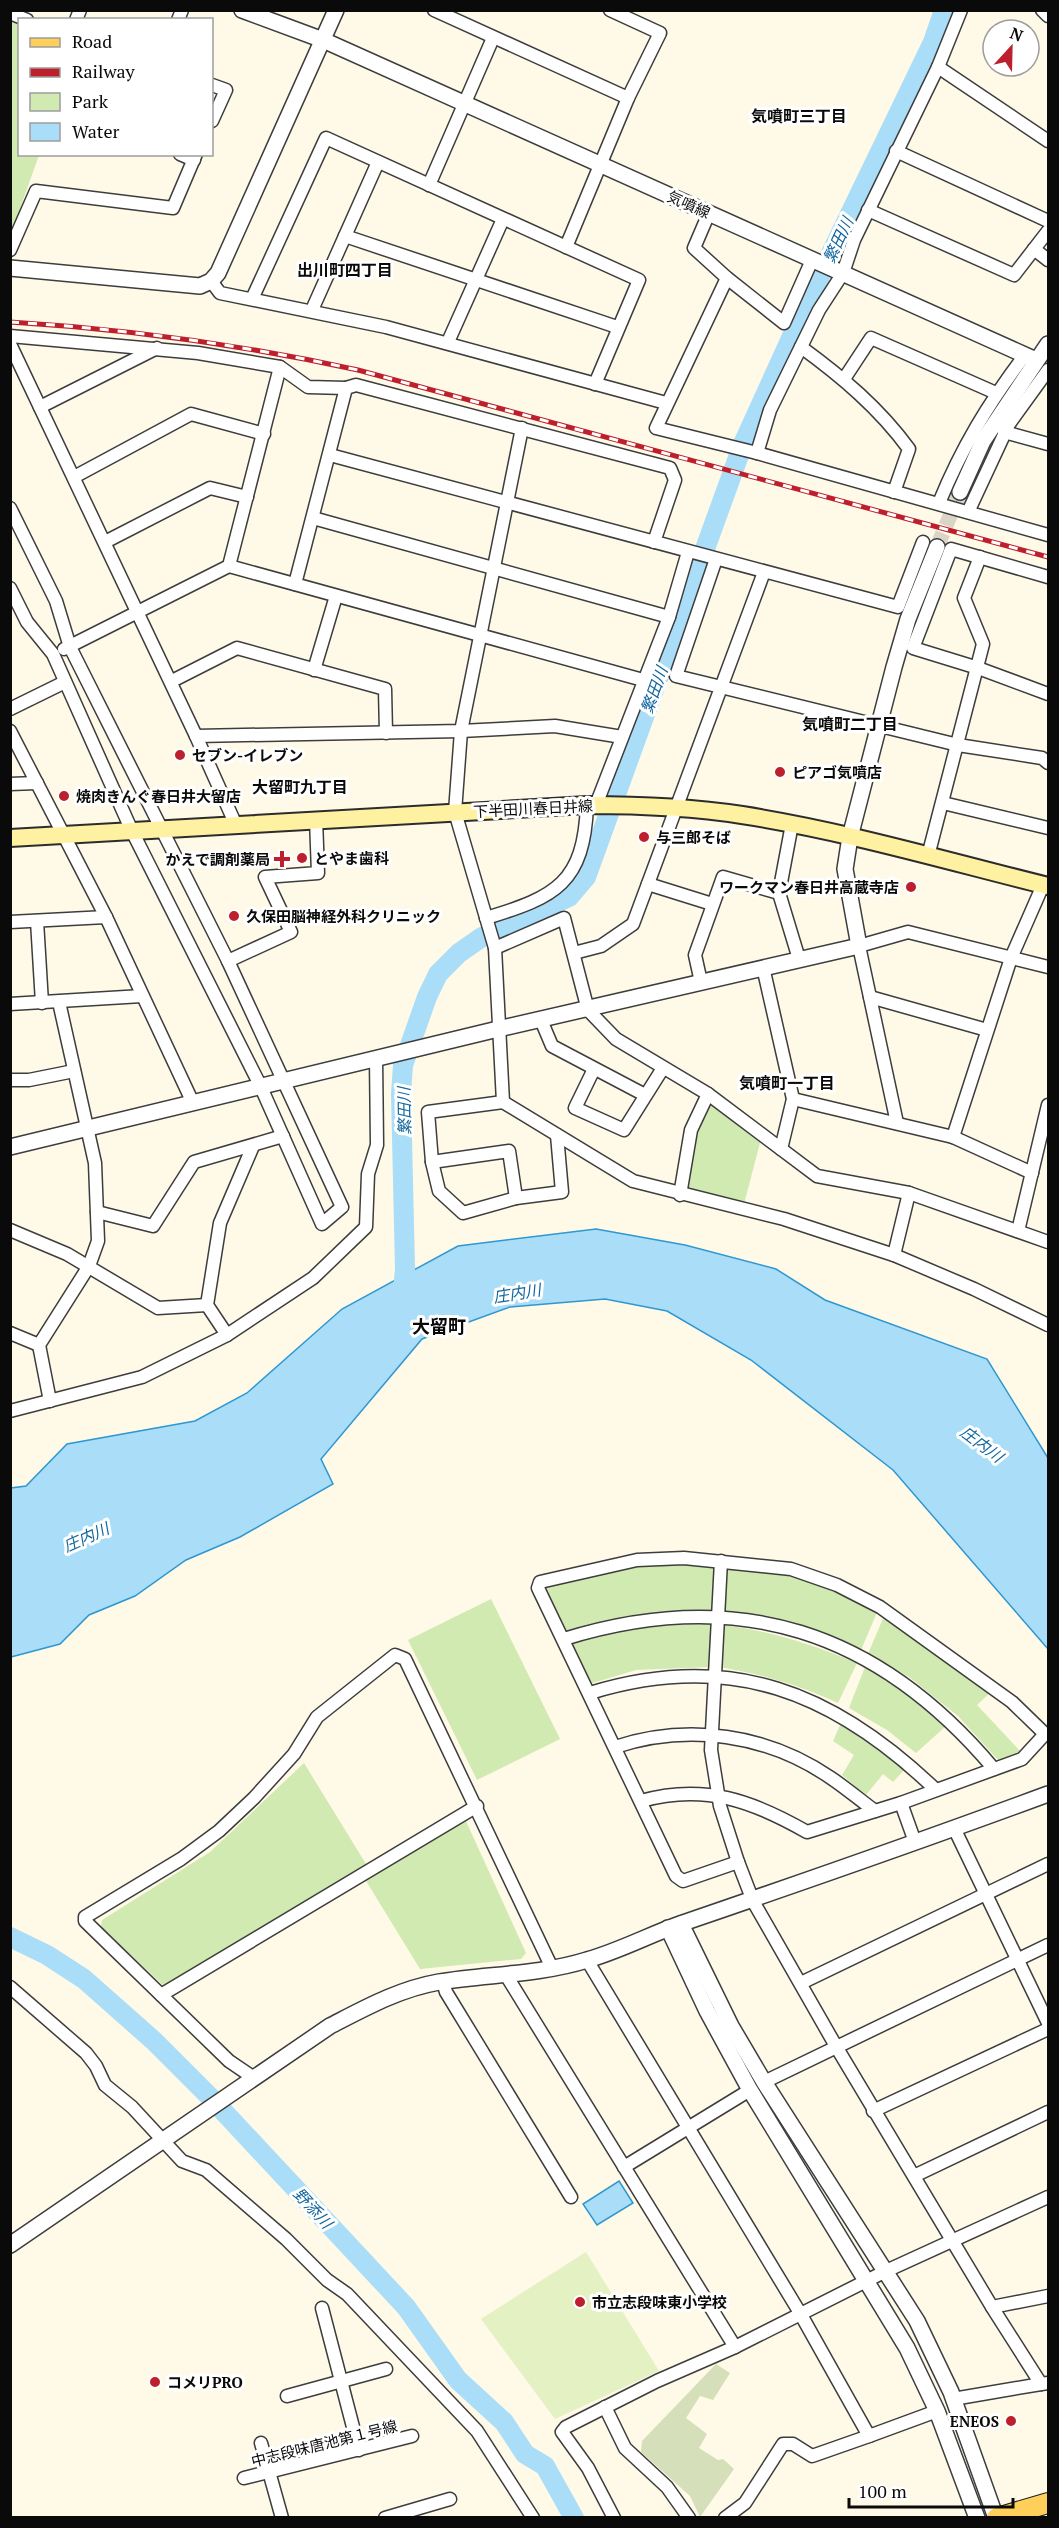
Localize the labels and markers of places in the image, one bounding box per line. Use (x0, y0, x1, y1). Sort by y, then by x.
place label: セブン-イレブン (192, 745, 303, 765)
marker: セブン-イレブン (173, 748, 187, 762)
place label: ピアゴ気噴店 (792, 762, 882, 782)
marker: ピアゴ気噴店 (773, 765, 787, 779)
place label: 焼肉きんぐ春日井大留店 (76, 786, 241, 806)
marker: 焼肉きんぐ春日井大留店 (57, 789, 71, 803)
place label: 与三郎そば (656, 827, 731, 847)
marker: 与三郎そば (637, 830, 651, 844)
place label: とやま歯科 (314, 848, 389, 868)
place label: かえで調剤薬局 (165, 849, 270, 869)
marker: とやま歯科 (295, 851, 309, 865)
marker: かえで調剤薬局 (275, 852, 289, 866)
place label: ワークマン春日井高蔵寺店 (719, 877, 899, 897)
marker: ワークマン春日井高蔵寺店 (904, 880, 918, 894)
place label: 久保田脳神経外科クリニック (246, 906, 441, 926)
marker: 久保田脳神経外科クリニック (227, 909, 241, 923)
place label: 市立志段味東小学校 (592, 2292, 727, 2312)
marker: 市立志段味東小学校 (573, 2295, 587, 2309)
place label: コメリPRO (167, 2372, 243, 2392)
marker: コメリPRO (148, 2375, 162, 2389)
place label: ENEOS (950, 2411, 999, 2431)
marker: ENEOS (1004, 2414, 1018, 2428)

